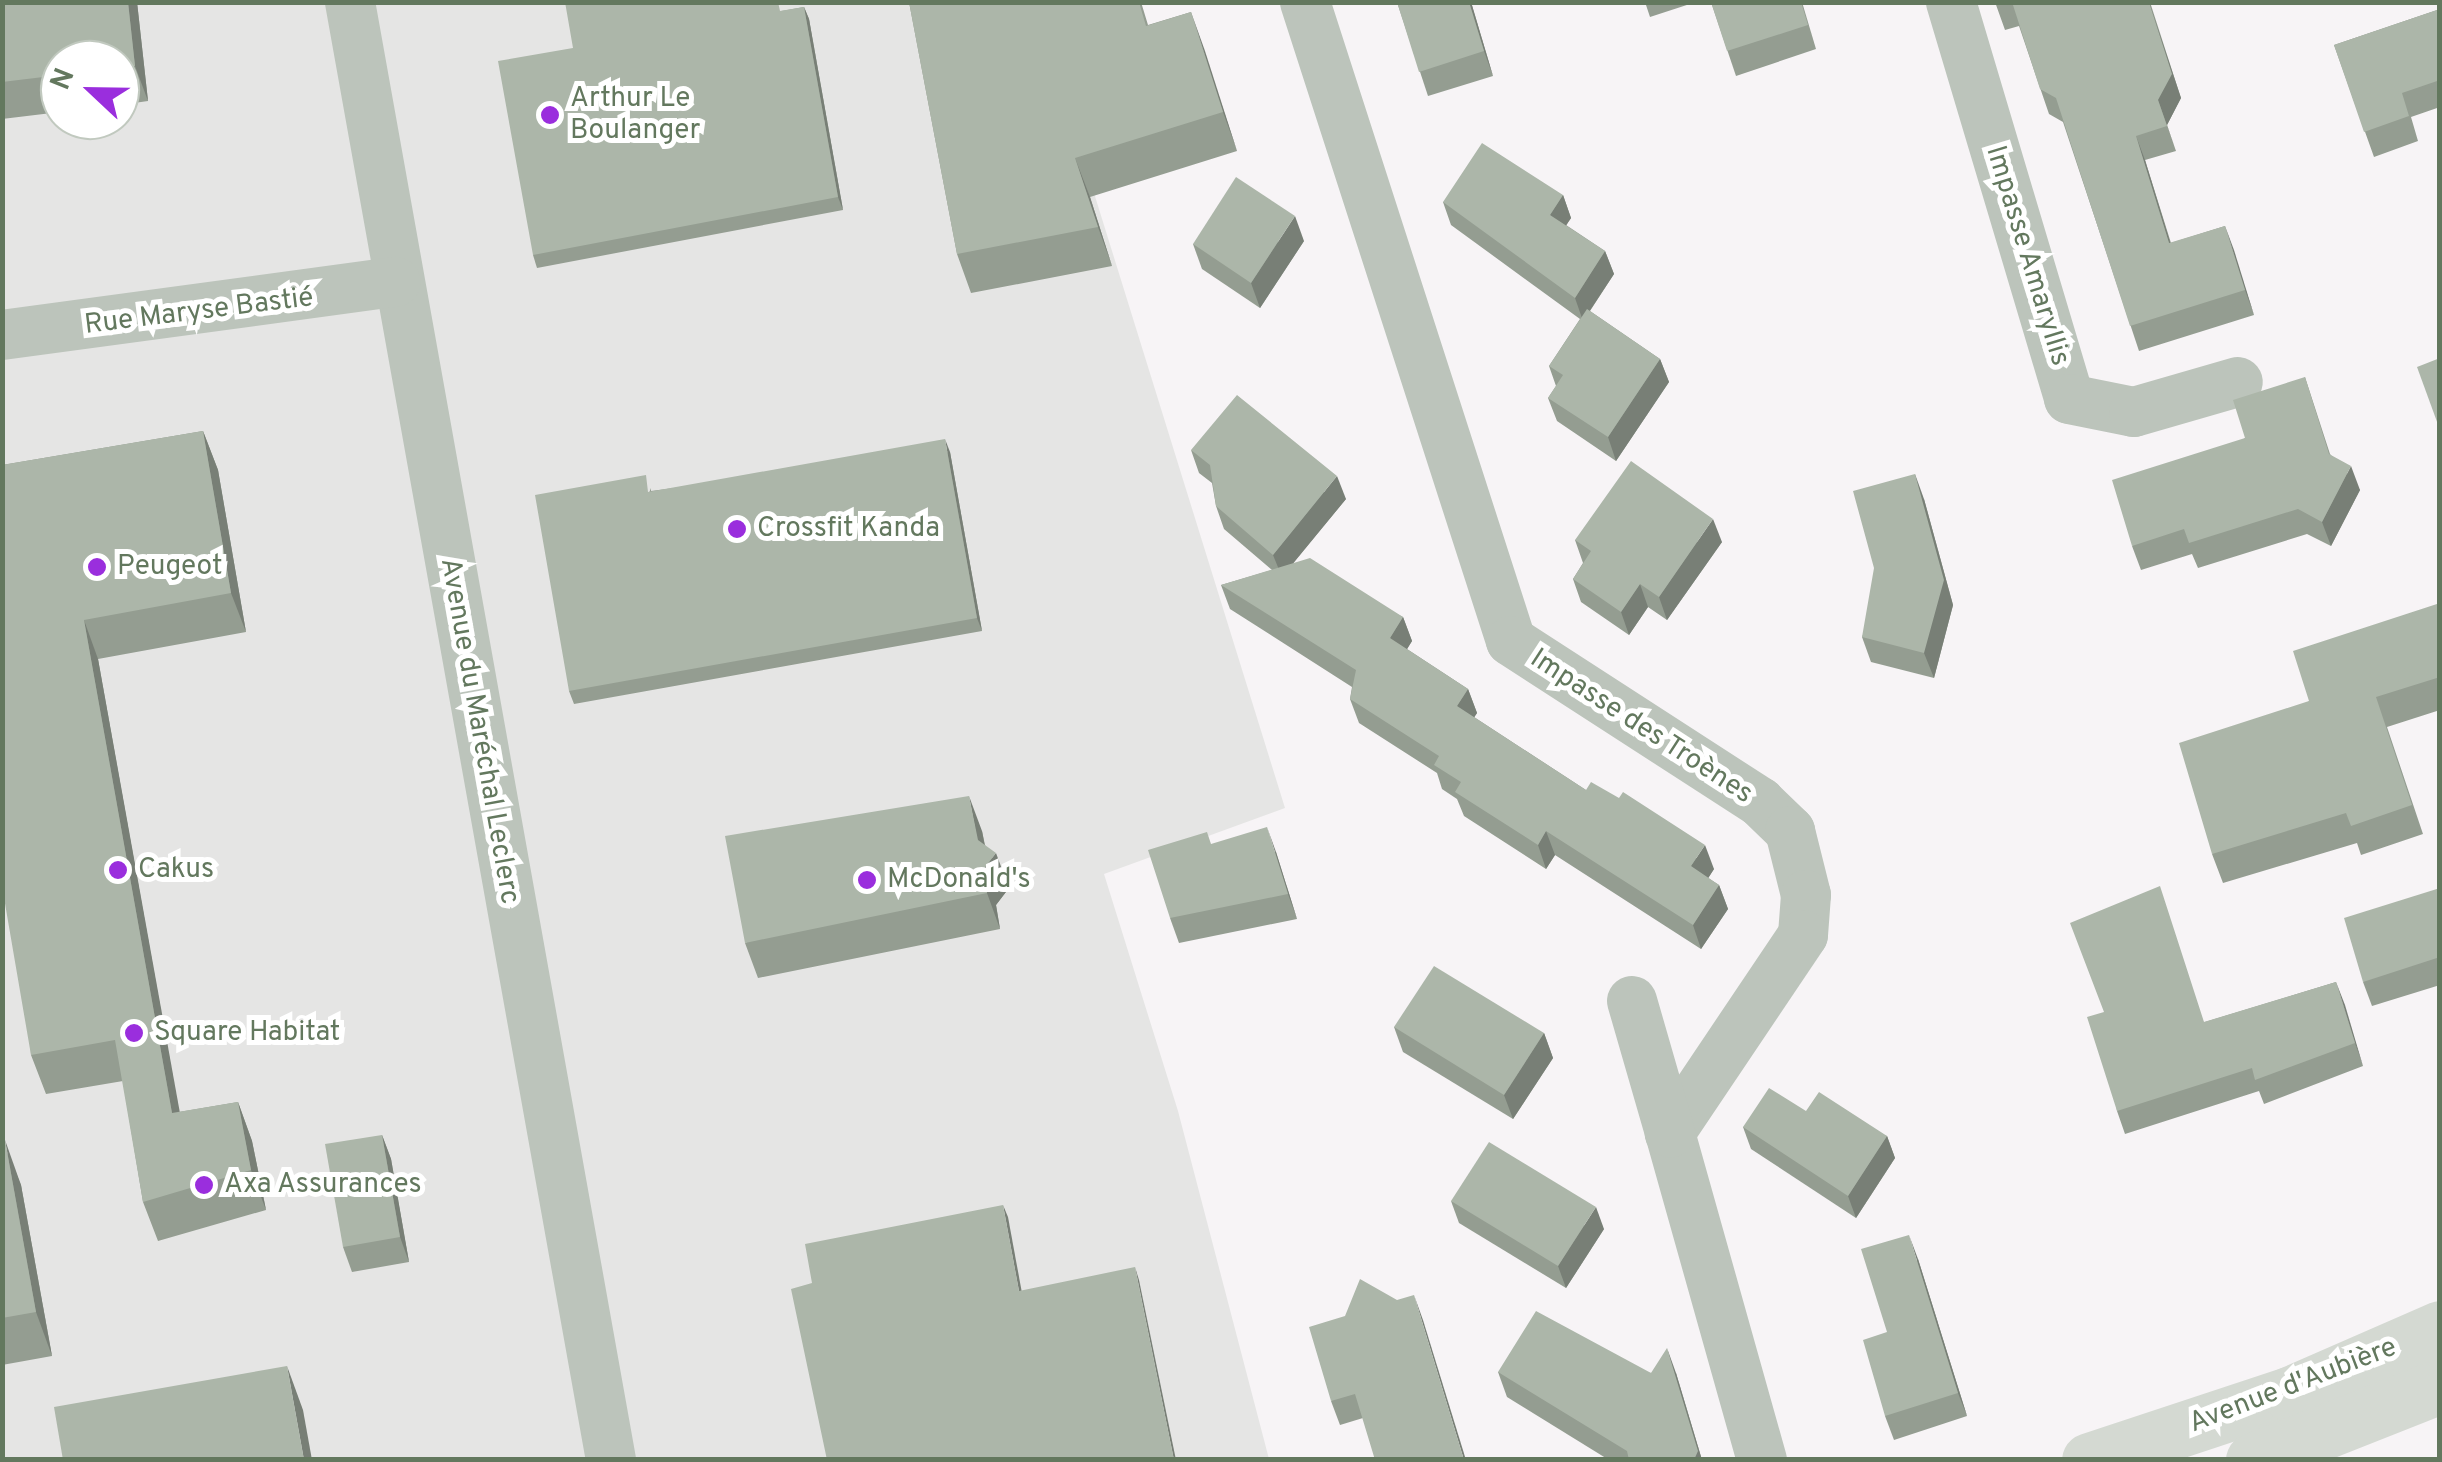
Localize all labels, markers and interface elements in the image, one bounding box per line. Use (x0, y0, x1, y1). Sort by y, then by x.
north arrow (40, 40, 140, 140)
text: N (44, 63, 84, 96)
place label: Arthur Le Boulanger (570, 82, 700, 148)
marker: Arthur Le Boulanger (539, 104, 561, 126)
street label: Impasse Amaryllis (1977, 141, 2077, 371)
street label: Rue Maryse Bastié (83, 281, 315, 343)
place label: Crossfit Kanda (757, 512, 940, 546)
marker: Crossfit Kanda (726, 518, 748, 540)
place label: Peugeot (117, 550, 223, 584)
street label: Avenue du Maréchal Leclerc (432, 555, 526, 907)
marker: Peugeot (86, 556, 108, 578)
street label: Impasse des Troènes (1523, 642, 1759, 812)
place label: Cakus (138, 853, 214, 887)
marker: Cakus (107, 859, 129, 881)
place label: McDonald's (887, 863, 1031, 897)
marker: McDonald's (856, 869, 878, 891)
place label: Square Habitat (154, 1016, 340, 1050)
marker: Square Habitat (123, 1022, 145, 1044)
place label: Axa Assurances (224, 1168, 423, 1202)
marker: Axa Assurances (193, 1174, 215, 1196)
street label: Avenue d'Aubière (2184, 1331, 2402, 1441)

